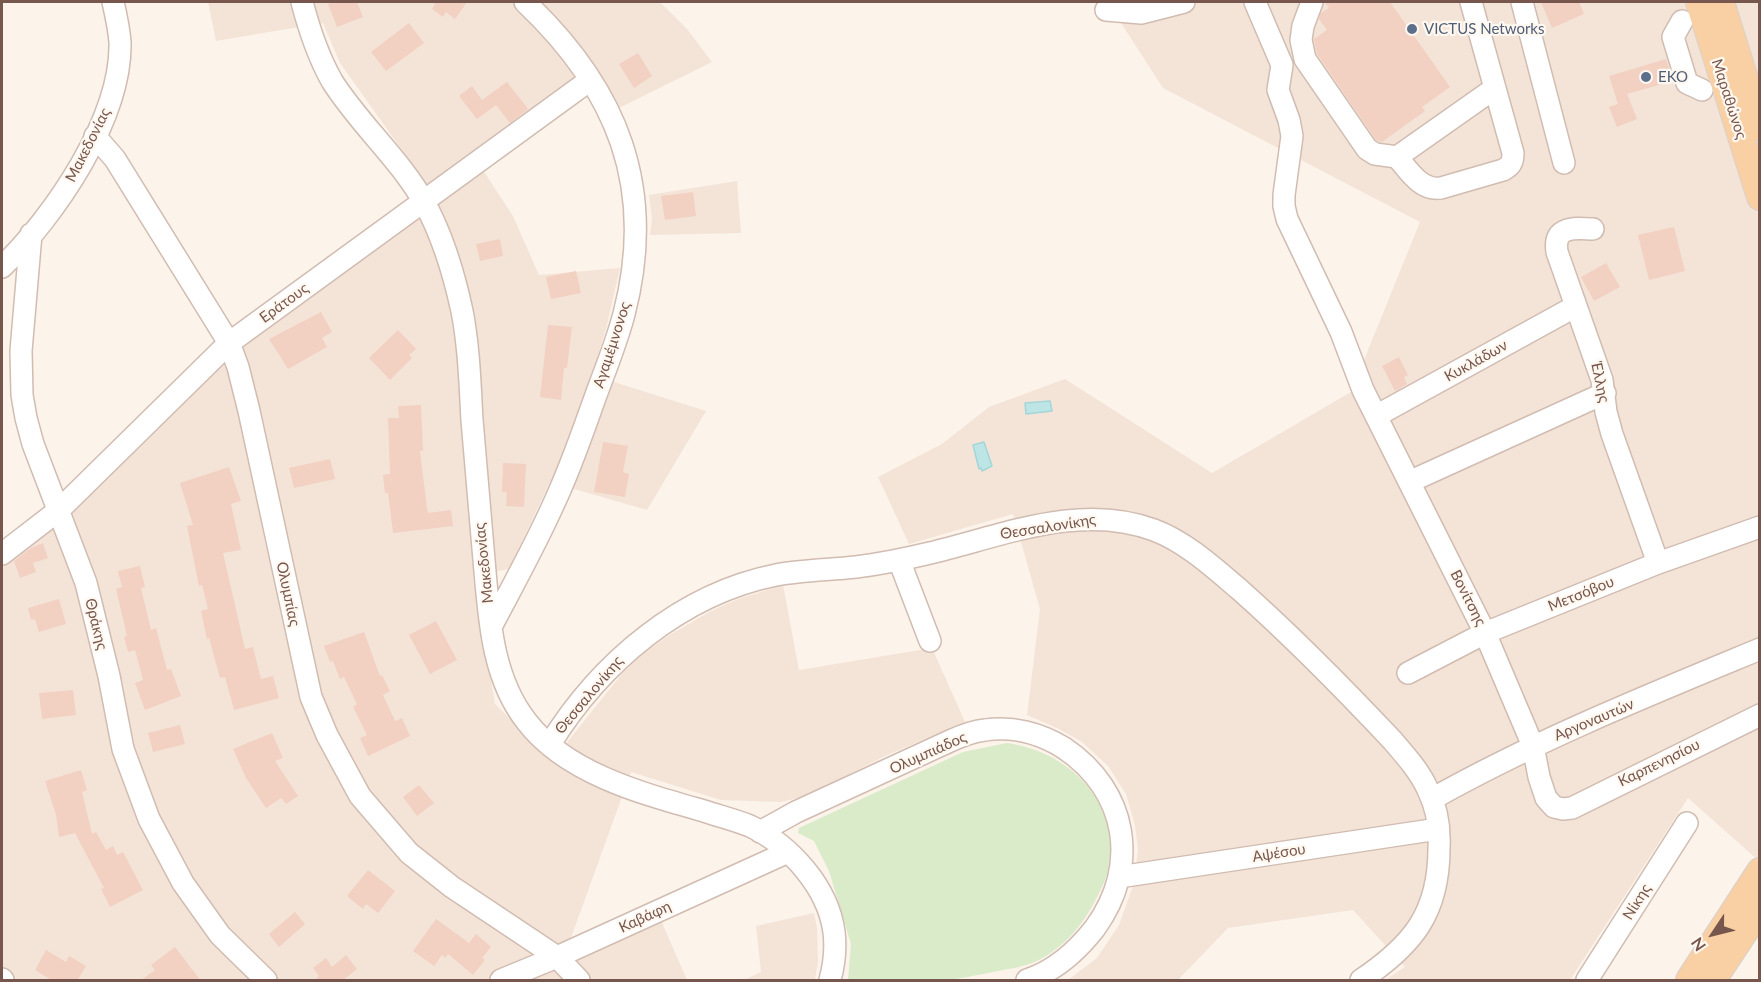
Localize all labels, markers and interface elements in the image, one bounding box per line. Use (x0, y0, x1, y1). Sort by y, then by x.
place label: VICTUS Networks (1424, 20, 1544, 38)
marker: VICTUS Networks (1405, 22, 1419, 36)
street label: Μαραθώνος (1708, 57, 1750, 141)
place label: EKO (1658, 68, 1688, 86)
marker: EKO (1639, 70, 1653, 84)
street label: Μακεδονίας (62, 105, 114, 185)
street label: Εράτους (256, 279, 312, 327)
street label: Αγαμέμνονος (590, 300, 634, 390)
street label: Κυκλάδων (1441, 336, 1511, 386)
street label: Έλλης (1587, 360, 1613, 404)
street label: Θεσσαλονίκης (999, 511, 1097, 543)
street label: Μακεδονίας (471, 522, 497, 604)
street label: Ολυμπίας (272, 560, 304, 628)
street label: Βονίτσης (1446, 567, 1490, 629)
street label: Μετσόβου (1545, 573, 1617, 615)
street label: Θράκης (81, 596, 111, 652)
street label: Θεσσαλονίκης (551, 652, 627, 738)
street label: Αργοναυτών (1551, 695, 1637, 745)
street label: Ολυμπιάδος (887, 728, 969, 778)
street label: Καρπενησίου (1615, 735, 1703, 791)
street label: Αψέσου (1251, 840, 1307, 866)
street label: Νίκης (1619, 881, 1655, 923)
street label: Καβάφη (616, 897, 674, 937)
north arrow (1683, 904, 1743, 964)
text: N (1687, 934, 1709, 955)

